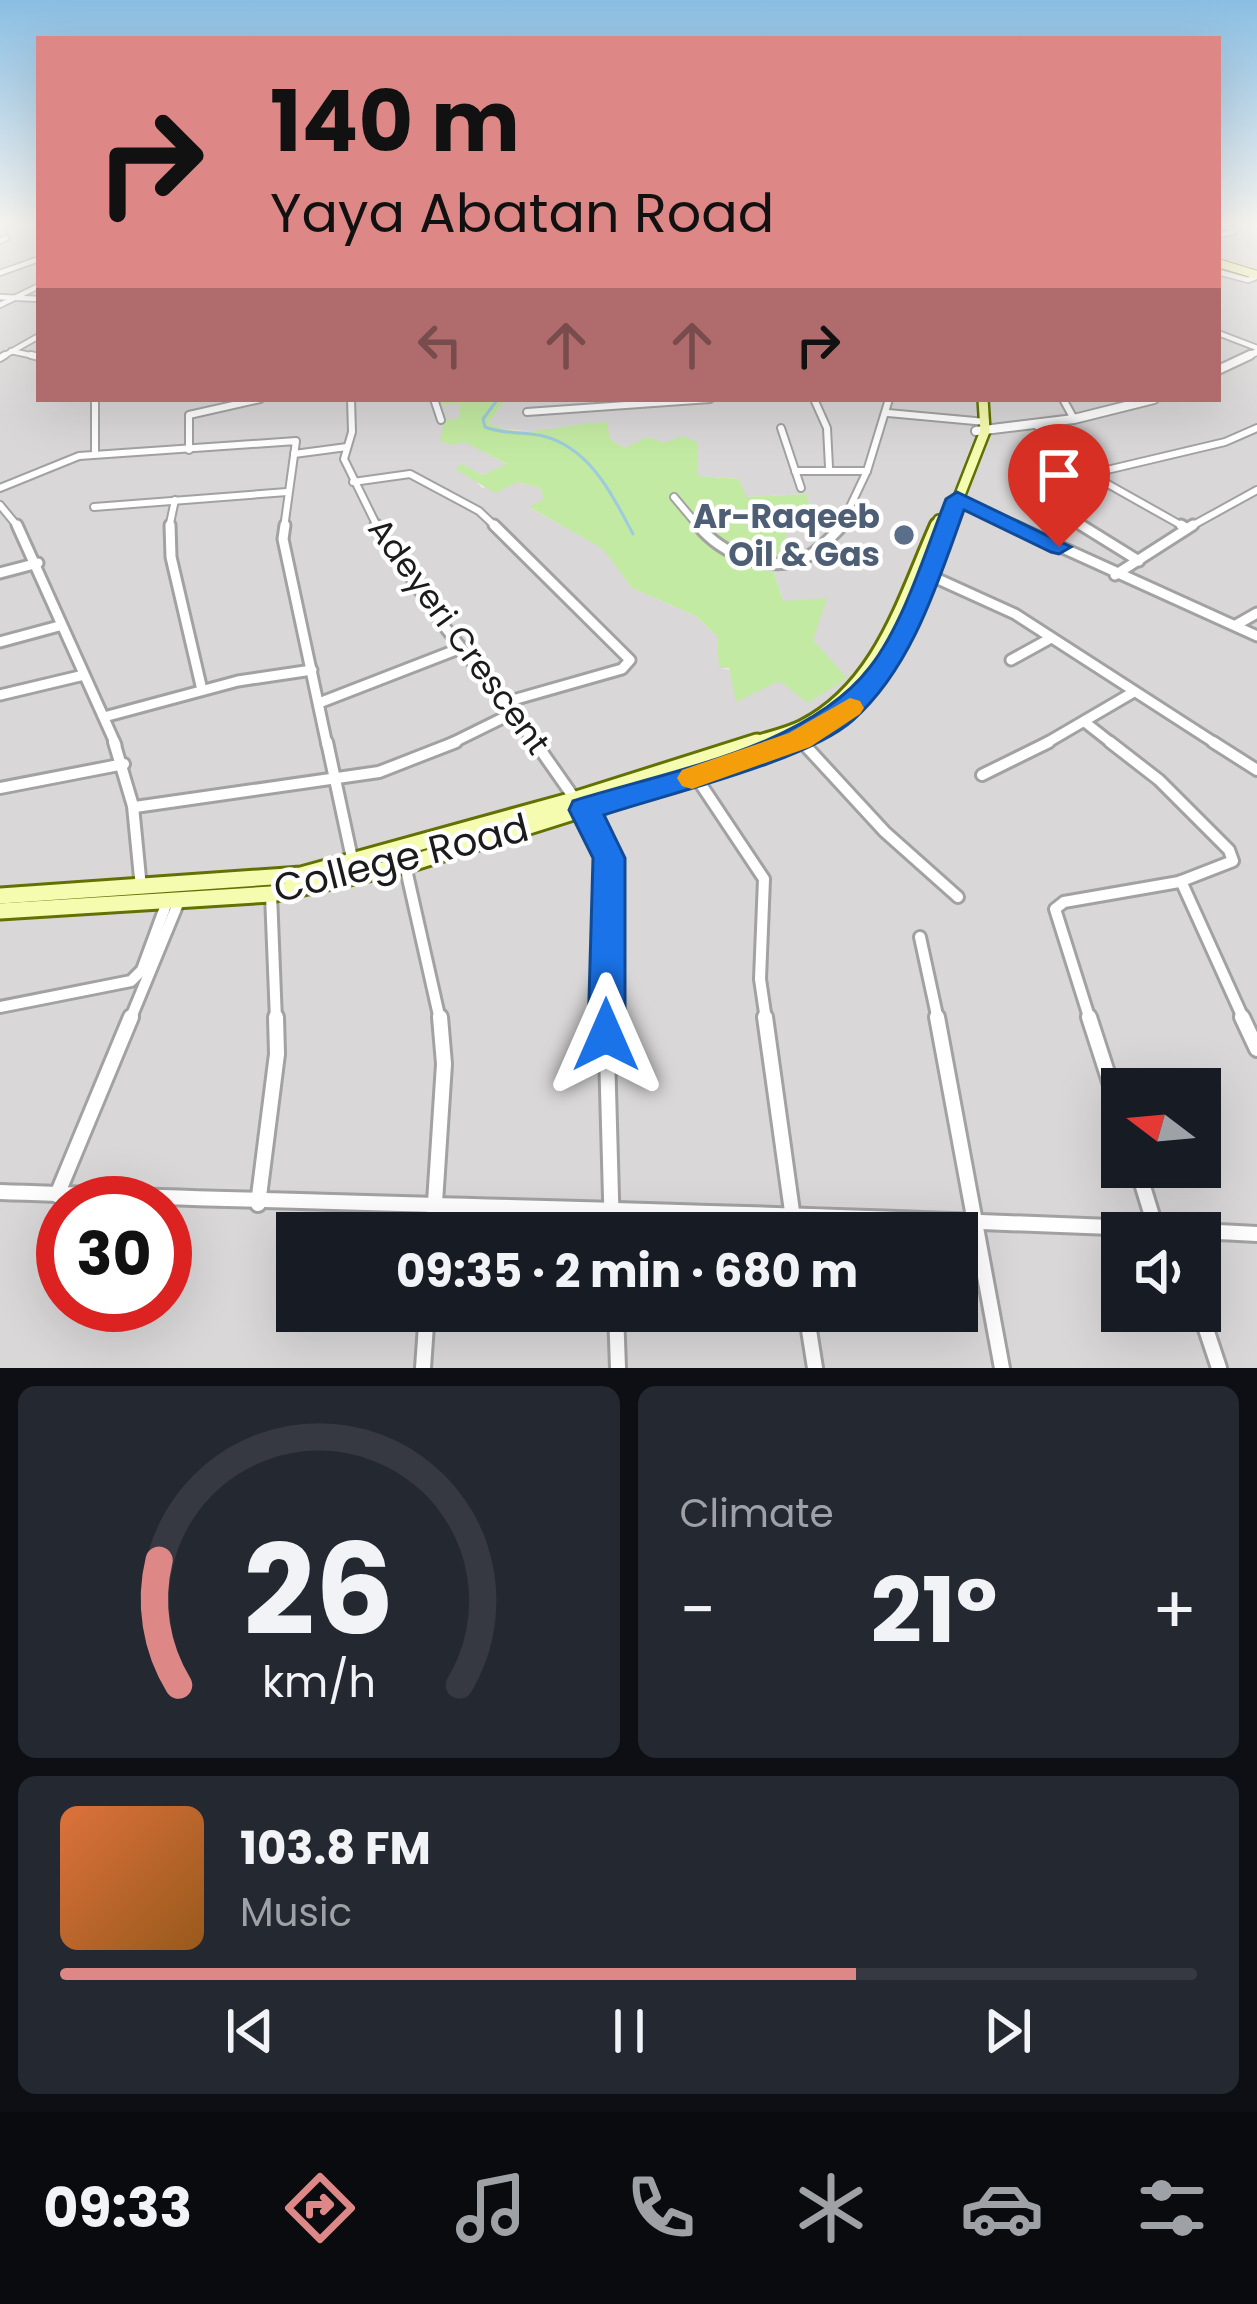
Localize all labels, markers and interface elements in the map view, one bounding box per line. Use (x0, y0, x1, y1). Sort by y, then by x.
text: 140 m (270, 63, 520, 180)
icon: right (72, 84, 228, 240)
text: Yaya Abatan Road (270, 175, 774, 251)
icon: left (407, 312, 473, 378)
icon: ahead (533, 312, 599, 378)
icon: ahead (659, 312, 725, 378)
icon: right (785, 312, 851, 378)
pin (1008, 424, 1110, 547)
icon: arrive (1026, 442, 1092, 508)
place label: Ar-Raqeeb Oil & Gas (693, 493, 880, 578)
street label: Adeyeri Crescent (357, 508, 561, 764)
marker: Ar-Raqeeb Oil & Gas (891, 522, 917, 548)
street label: College Road (268, 800, 534, 916)
position arrow (543, 972, 669, 1098)
north arrow (1101, 1068, 1221, 1188)
map controls (1101, 1068, 1221, 1332)
speed limit sign: 30 (36, 1176, 192, 1332)
button: sound (1101, 1212, 1221, 1332)
text: 09:35 · 2 min · 680 m (396, 1240, 858, 1303)
text: Climate (680, 1486, 834, 1541)
text: 26 (243, 1503, 394, 1678)
text: 21° (870, 1547, 997, 1674)
text: − (680, 1564, 716, 1656)
text: + (1152, 1564, 1197, 1656)
text: km/h (262, 1652, 376, 1712)
text: 103.8 FM (240, 1817, 431, 1880)
text: Music (240, 1885, 352, 1940)
icon: previous (217, 1998, 283, 2064)
icon: pause (596, 1998, 662, 2064)
icon: next (975, 1998, 1041, 2064)
icon: directions (278, 2166, 362, 2250)
icon: music (449, 2166, 533, 2250)
icon: phone (619, 2166, 703, 2250)
icon: climate (789, 2166, 873, 2250)
icon: car (960, 2166, 1044, 2250)
icon: filters (1130, 2166, 1214, 2250)
text: 09:33 (43, 2170, 192, 2246)

